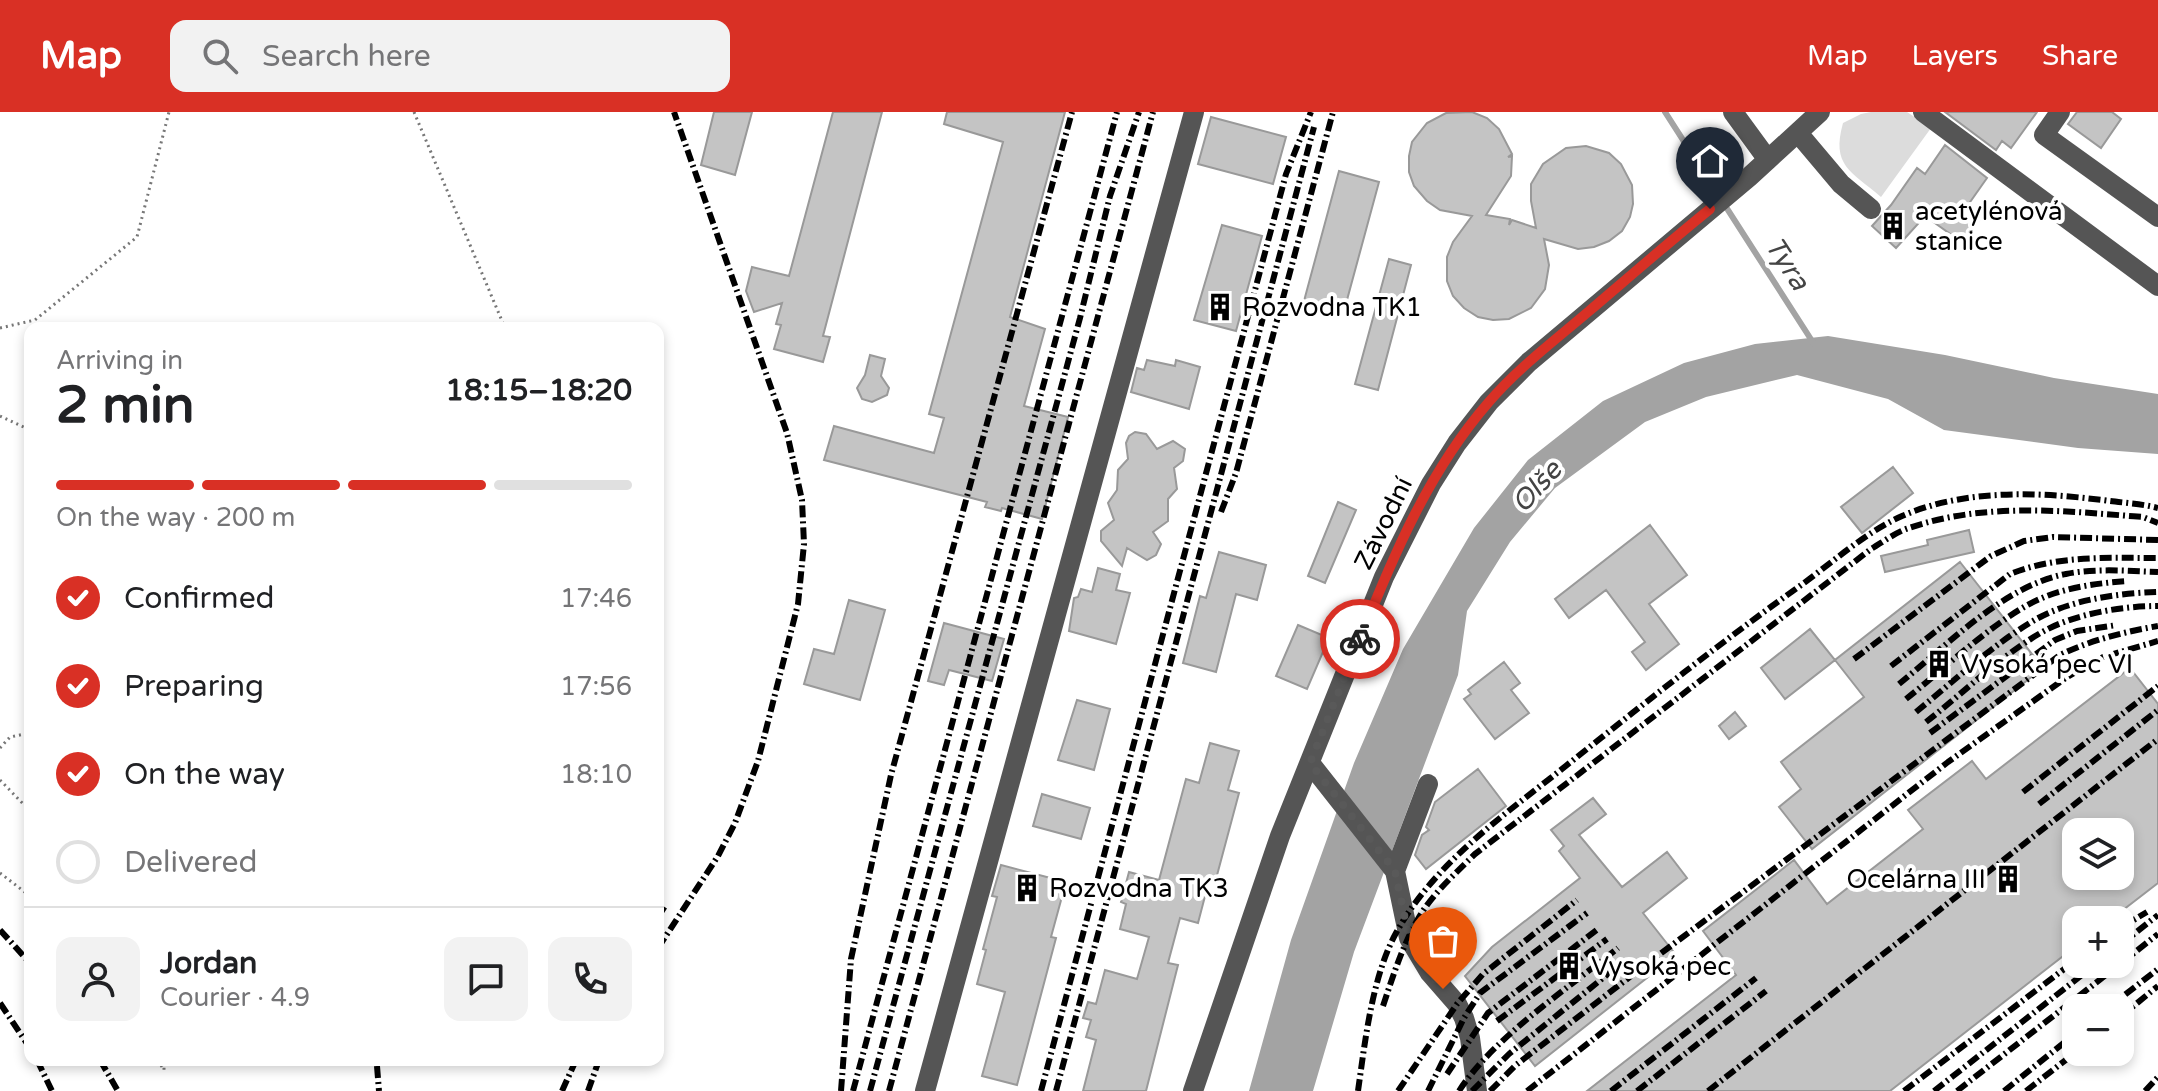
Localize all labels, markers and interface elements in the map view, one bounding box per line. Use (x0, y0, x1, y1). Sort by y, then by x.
search box (170, 20, 730, 92)
text: Map (40, 33, 122, 79)
icon: search (198, 34, 242, 78)
text: Search here (262, 38, 431, 75)
text: Map (1807, 39, 1868, 73)
text: Layers (1912, 39, 1998, 73)
text: Share (2042, 39, 2118, 73)
pin (1676, 127, 1744, 209)
icon: home (1688, 139, 1732, 183)
place label: acetylénová stanice (1915, 196, 2063, 257)
building icon: acetylénová stanice (1878, 211, 1908, 241)
water label: Tyra (1758, 231, 1818, 298)
building icon: Rozvodna TK1 (1205, 292, 1235, 322)
place label: Rozvodna TK1 (1242, 292, 1422, 323)
text: Arriving in (56, 345, 183, 376)
text: 18:15–18:20 (445, 372, 632, 409)
text: 2 min (56, 374, 195, 437)
water label: Olše (1504, 452, 1570, 520)
street label: Závodní (1348, 472, 1419, 575)
text: On the way · 200 m (56, 502, 295, 533)
icon: check (56, 576, 100, 620)
text: Confirmed (124, 580, 275, 617)
text: 17:46 (560, 583, 632, 614)
courier (1320, 599, 1400, 679)
icon: bike (1338, 617, 1382, 661)
building icon: Vysoká pec VI (1924, 649, 1954, 679)
place label: Vysoká pec VI (1961, 649, 2133, 680)
icon: check (56, 664, 100, 708)
text: Preparing (124, 668, 264, 705)
text: 17:56 (560, 671, 632, 702)
icon: check (56, 752, 100, 796)
text: On the way (124, 756, 285, 793)
text: 18:10 (560, 759, 632, 790)
map controls (2062, 818, 2134, 1066)
button: layers (2062, 818, 2134, 890)
text: Delivered (124, 844, 258, 881)
place label: Ocelárna III (1846, 864, 1986, 895)
building icon: Ocelárna III (1993, 864, 2023, 894)
building icon: Rozvodna TK3 (1012, 873, 1042, 903)
place label: Rozvodna TK3 (1049, 873, 1229, 904)
button: + (2062, 906, 2134, 978)
pin (1409, 907, 1477, 989)
icon: bag (1421, 919, 1465, 963)
button: person (56, 937, 140, 1021)
button: chat (444, 937, 528, 1021)
button: phone (548, 937, 632, 1021)
text: Jordan (160, 945, 257, 982)
building icon: Vysoká pec (1554, 951, 1584, 981)
place label: Vysoká pec (1591, 951, 1731, 982)
text: Courier · 4.9 (160, 982, 310, 1013)
button: − (2062, 994, 2134, 1066)

